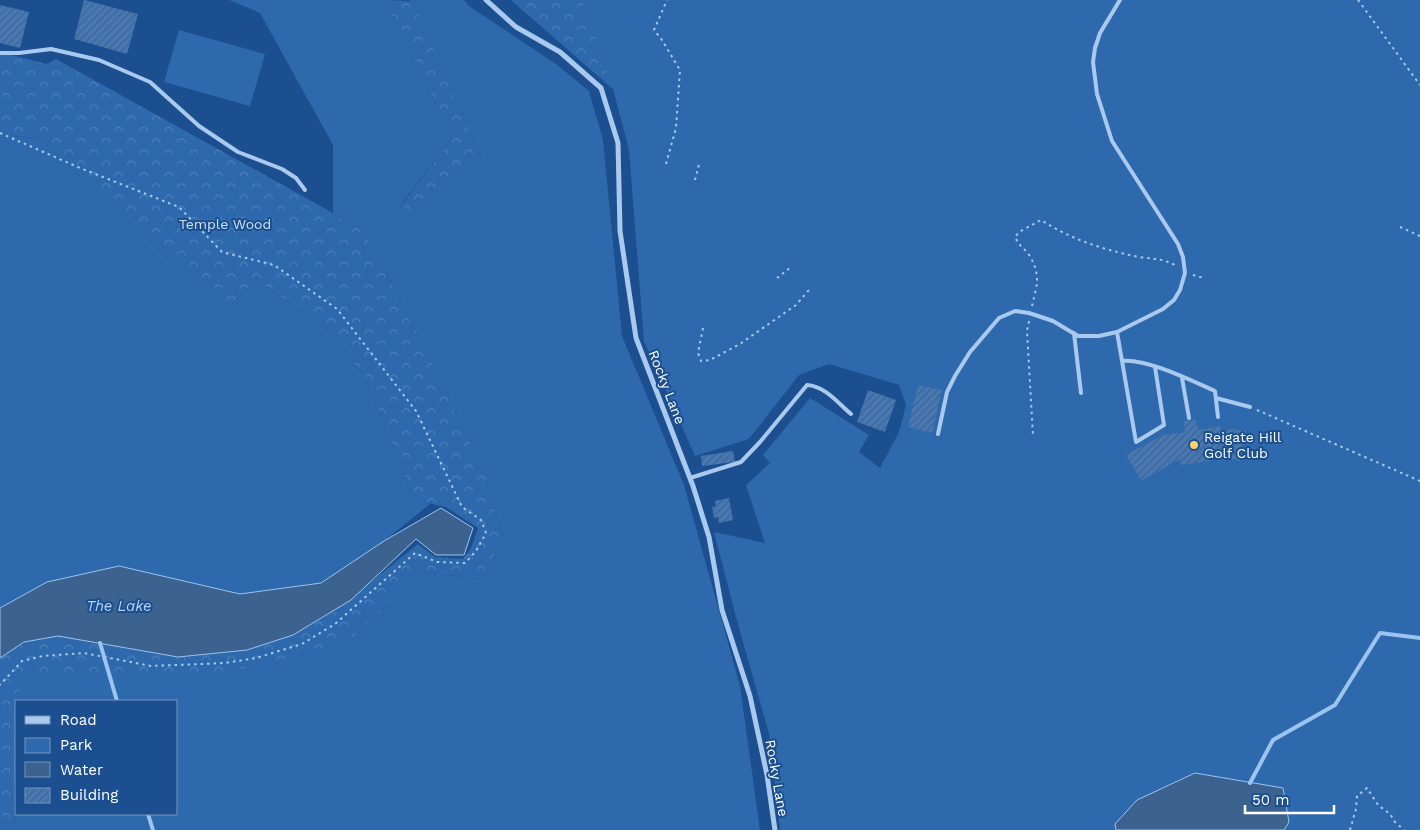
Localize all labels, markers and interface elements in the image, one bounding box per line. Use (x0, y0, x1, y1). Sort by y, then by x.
park label: Temple Wood (179, 216, 271, 232)
street label: Rocky Lane (646, 348, 688, 426)
place label: Reigate Hill Golf Club (1204, 429, 1282, 461)
marker: Reigate Hill Golf Club (1188, 439, 1200, 451)
water label: The Lake (86, 597, 152, 615)
legend (15, 700, 178, 815)
text: Road (60, 711, 97, 729)
text: Park (60, 736, 93, 754)
street label: Rocky Lane (762, 738, 792, 818)
text: Water (60, 761, 103, 779)
scale bar (1245, 782, 1334, 814)
text: Building (60, 786, 118, 804)
text: 50 m (1252, 791, 1289, 809)

